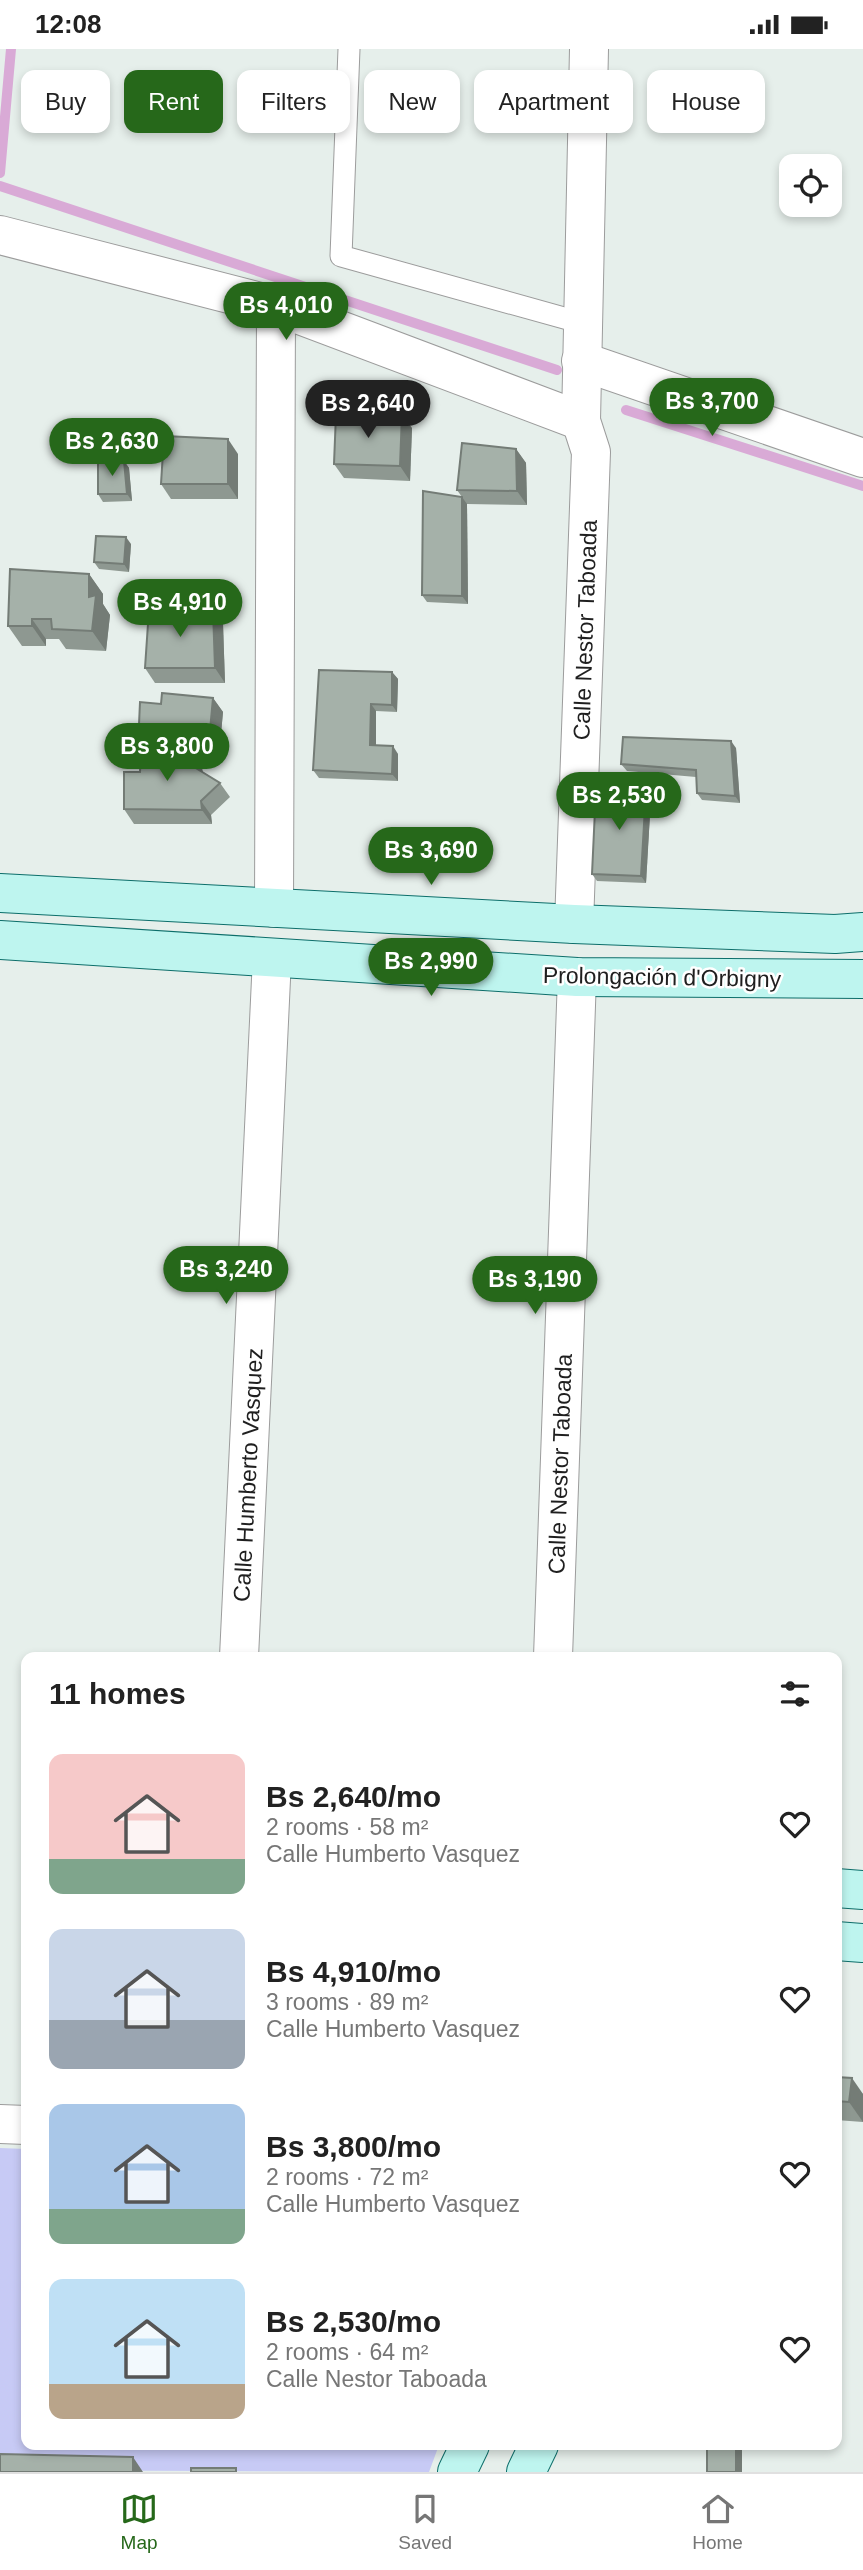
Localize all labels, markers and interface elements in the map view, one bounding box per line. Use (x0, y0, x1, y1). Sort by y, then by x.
text: 12:08 (35, 9, 102, 39)
chip: Buy (21, 70, 110, 133)
chip: Rent (124, 70, 223, 133)
chip: Filters (237, 70, 350, 133)
chip: New (364, 70, 460, 133)
chip: Apartment (474, 70, 633, 133)
chip: House (647, 70, 765, 133)
map controls (779, 154, 842, 217)
button: locate (779, 154, 842, 217)
pin: Bs 4,010 (214, 282, 358, 342)
text: Bs 4,010 (239, 292, 333, 318)
pin: Bs 3,700 (640, 379, 784, 438)
pin: Bs 2,640 (296, 381, 440, 440)
text: Bs 3,700 (665, 388, 759, 414)
text: Bs 2,640 (321, 390, 415, 416)
pin: Bs 2,630 (40, 419, 184, 478)
text: Bs 2,630 (65, 428, 159, 454)
street label: Calle Nestor Taboada (568, 519, 602, 741)
pin: Bs 4,910 (108, 579, 252, 639)
text: Bs 4,910 (133, 589, 227, 615)
pin: Bs 3,800 (95, 723, 239, 783)
text: Bs 3,800 (120, 733, 214, 759)
pin: Bs 2,530 (547, 773, 691, 832)
text: Bs 2,530 (572, 782, 666, 808)
pin: Bs 3,690 (359, 827, 503, 887)
text: Bs 3,690 (384, 837, 478, 863)
pin: Bs 2,990 (359, 939, 503, 998)
text: Bs 2,990 (384, 948, 478, 974)
street label: Prolongación d'Orbigny (543, 962, 782, 992)
pin: Bs 3,240 (154, 1247, 298, 1306)
text: Bs 3,240 (179, 1256, 273, 1282)
pin: Bs 3,190 (463, 1257, 607, 1316)
text: Bs 3,190 (488, 1266, 582, 1292)
street label: Calle Humberto Vasquez (228, 1348, 268, 1602)
street label: Calle Nestor Taboada (543, 1353, 577, 1575)
icon: filters (776, 1675, 814, 1713)
text: 11 homes (49, 1677, 186, 1710)
text: Bs 2,640/mo (266, 1780, 441, 1813)
icon: home (105, 1782, 189, 1866)
icon: heart (776, 1805, 814, 1843)
text: 2 rooms · 58 m² (266, 1814, 428, 1840)
text: Calle Humberto Vasquez (266, 1841, 520, 1867)
text: Bs 4,910/mo (266, 1955, 441, 1988)
icon: home (105, 1957, 189, 2041)
icon: heart (776, 1980, 814, 2018)
text: 3 rooms · 89 m² (266, 1989, 428, 2015)
text: Calle Humberto Vasquez (266, 2016, 520, 2042)
text: Bs 3,800/mo (266, 2130, 441, 2163)
icon: home (105, 2132, 189, 2216)
icon: heart (776, 2155, 814, 2193)
text: 2 rooms · 72 m² (266, 2164, 428, 2190)
text: Calle Humberto Vasquez (266, 2191, 520, 2217)
text: Bs 2,530/mo (266, 2305, 441, 2338)
icon: home (105, 2307, 189, 2391)
icon: heart (776, 2330, 814, 2368)
text: 2 rooms · 64 m² (266, 2339, 428, 2365)
text: Calle Nestor Taboada (266, 2366, 487, 2392)
tab: Map (120, 2490, 158, 2554)
tab: Saved (398, 2490, 452, 2554)
tab: Home (692, 2490, 743, 2554)

